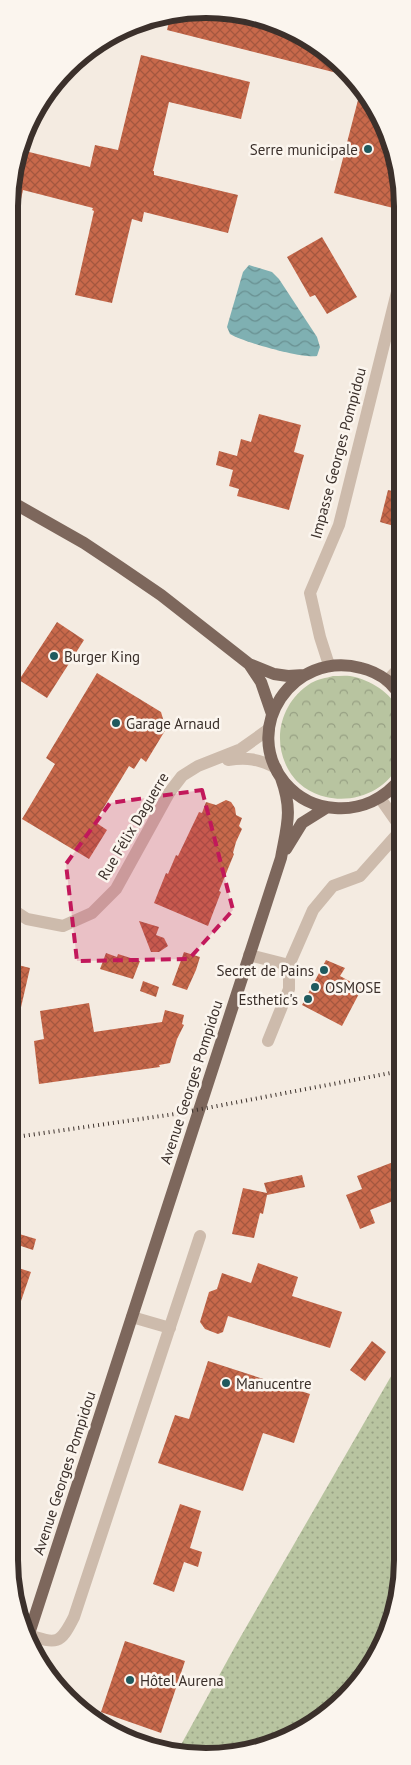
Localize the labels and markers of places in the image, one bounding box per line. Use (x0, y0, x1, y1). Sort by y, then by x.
place label: Serre municipale (250, 140, 358, 159)
marker: Serre municipale (362, 143, 374, 155)
place label: Burger King (64, 647, 140, 666)
marker: Burger King (48, 650, 60, 662)
place label: Garage Arnaud (126, 714, 220, 733)
marker: Garage Arnaud (110, 717, 122, 729)
place label: Secret de Pains (216, 961, 314, 980)
marker: Secret de Pains (318, 964, 330, 976)
place label: OSMOSE (325, 978, 381, 997)
marker: OSMOSE (309, 981, 321, 993)
place label: Esthetic's (238, 990, 298, 1009)
marker: Esthetic's (302, 993, 314, 1005)
place label: Manucentre (236, 1374, 312, 1393)
marker: Manucentre (220, 1377, 232, 1389)
place label: Hôtel Aurena (140, 1671, 224, 1690)
marker: Hôtel Aurena (124, 1674, 136, 1686)

